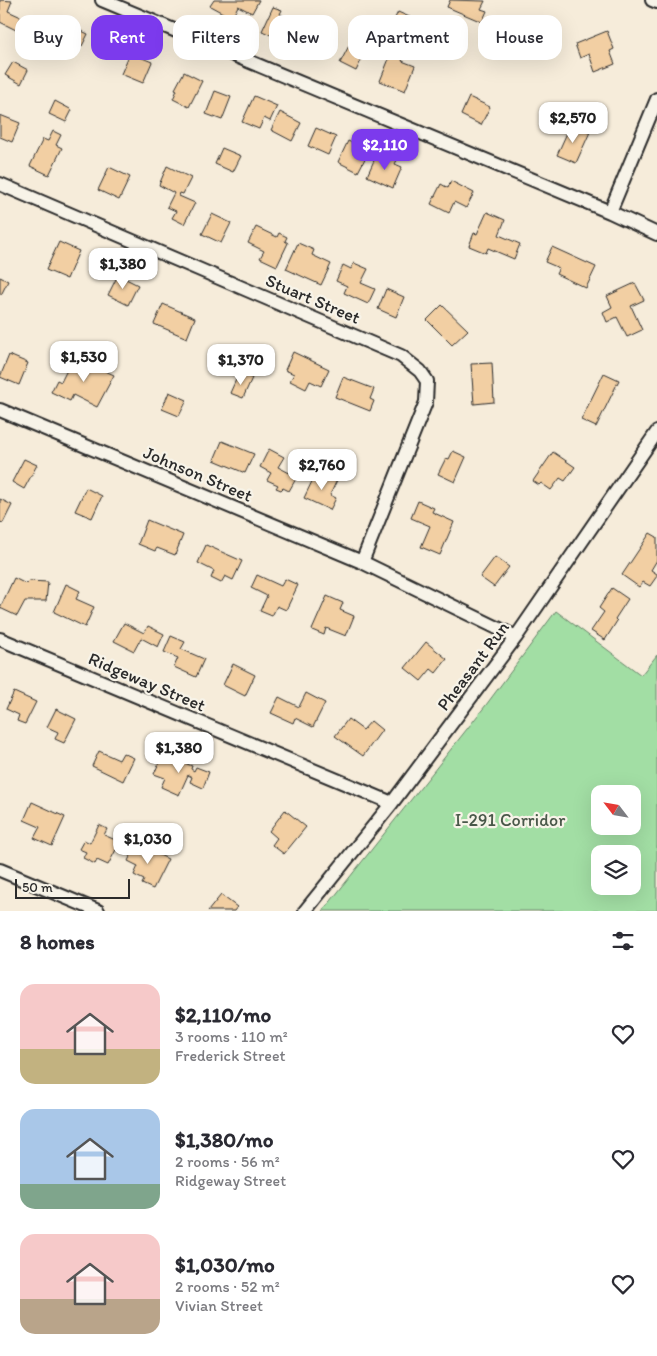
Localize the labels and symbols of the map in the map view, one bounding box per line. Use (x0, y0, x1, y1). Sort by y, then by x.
pin: $2,570 (532, 102, 614, 144)
pin: $2,110 (344, 128, 426, 171)
pin: $1,380 (82, 248, 164, 290)
street label: Stuart Street (262, 269, 364, 329)
pin: $1,530 (43, 340, 125, 383)
pin: $1,370 (200, 344, 282, 386)
street label: Johnson Street (140, 441, 256, 507)
pin: $2,760 (281, 448, 363, 491)
street label: Pheasant Run (432, 617, 514, 715)
street label: Ridgeway Street (85, 647, 209, 717)
pin: $1,380 (138, 732, 220, 774)
north arrow (591, 785, 641, 835)
park label: I-291 Corridor (455, 809, 566, 831)
pin: $1,030 (107, 822, 189, 865)
scale bar (15, 876, 130, 899)

